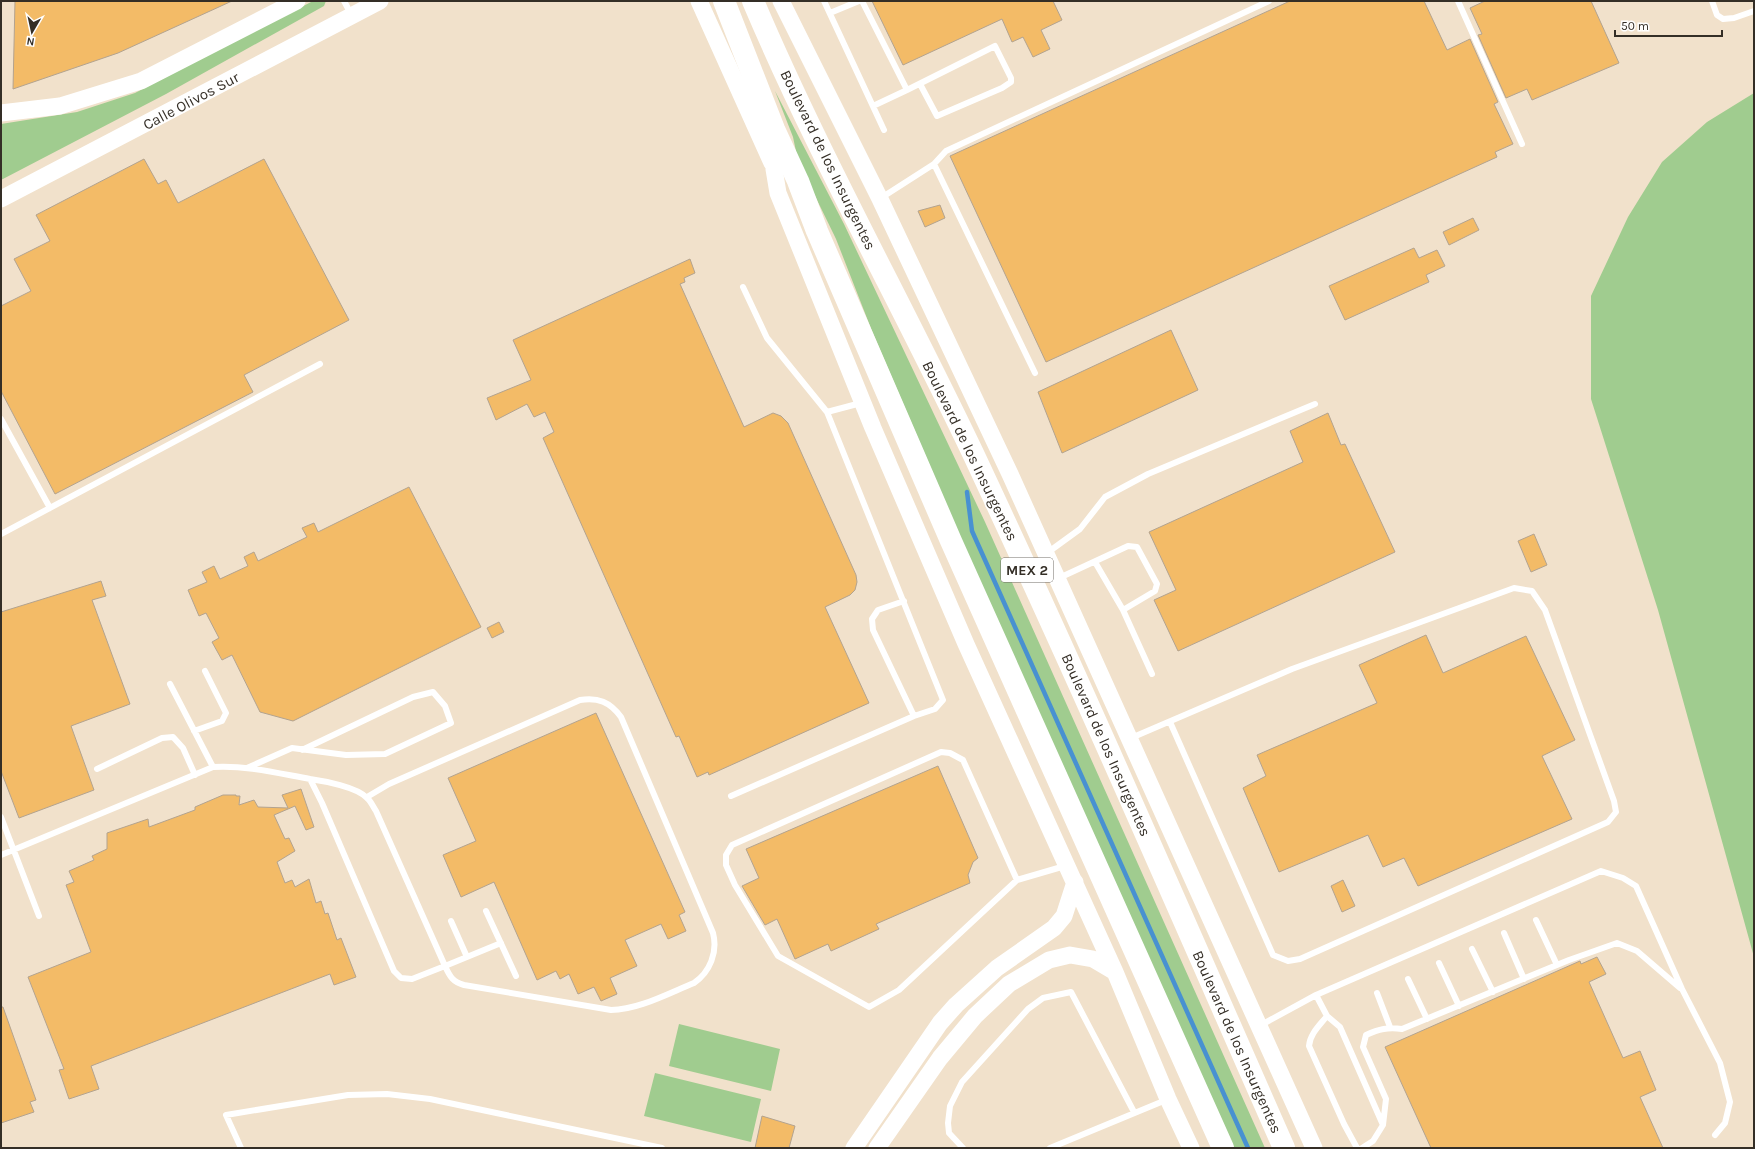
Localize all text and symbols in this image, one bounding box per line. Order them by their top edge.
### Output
north arrow [12,12,52,52]
scale bar [1615,12,1722,38]
text: 50 m [1621,19,1649,33]
text: N [26,34,35,48]
street label: Boulevard de los Insurgentes [777,67,879,253]
street label: Calle Olivos Sur [140,68,243,134]
street label: Boulevard de los Insurgentes [919,358,1021,544]
road number: MEX 2 [1001,558,1053,582]
street label: Boulevard de los Insurgentes [1058,651,1154,839]
street label: Boulevard de los Insurgentes [1189,948,1285,1136]

